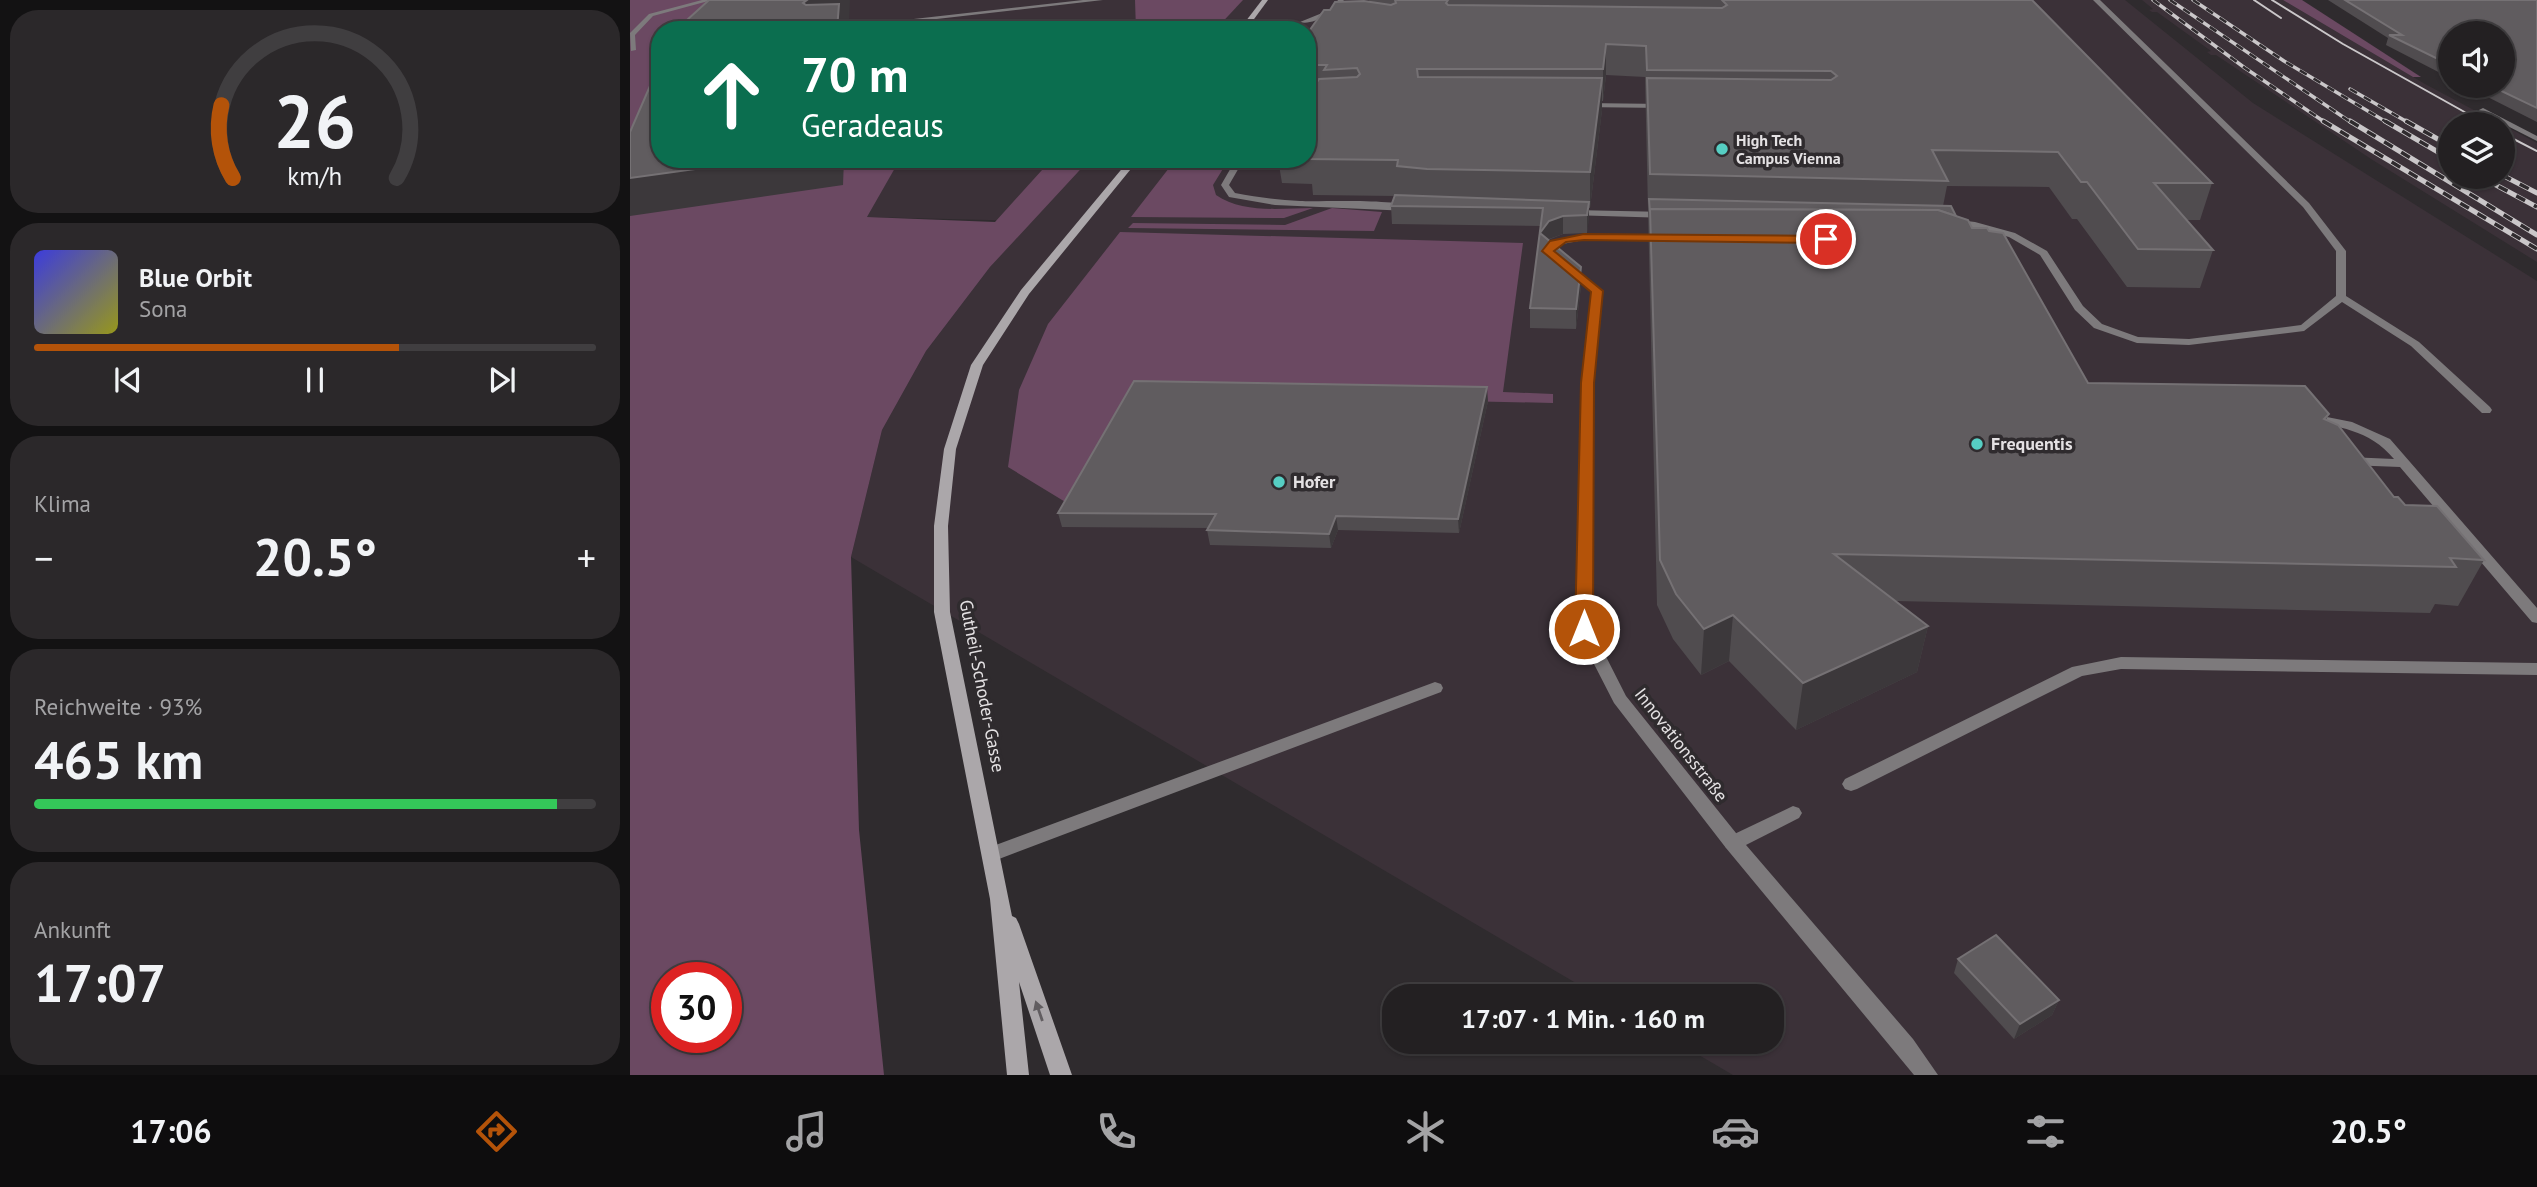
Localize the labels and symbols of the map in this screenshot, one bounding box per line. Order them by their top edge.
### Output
place label: High Tech Campus Vienna [1736,130,1841,168]
marker: High Tech Campus Vienna [1714,141,1730,157]
pin [1796,209,1856,269]
place label: Frequentis [1991,432,2073,455]
marker: Frequentis [1969,436,1985,452]
place label: Hofer [1293,470,1336,493]
marker: Hofer [1271,474,1287,490]
position arrow [1547,592,1621,666]
street label: Gutheil-Schoder-Gasse [954,598,1010,774]
street label: Innovationsstraße [1630,683,1733,806]
speed limit sign: 30 [651,962,742,1053]
one-way arrow [1033,1000,1044,1021]

